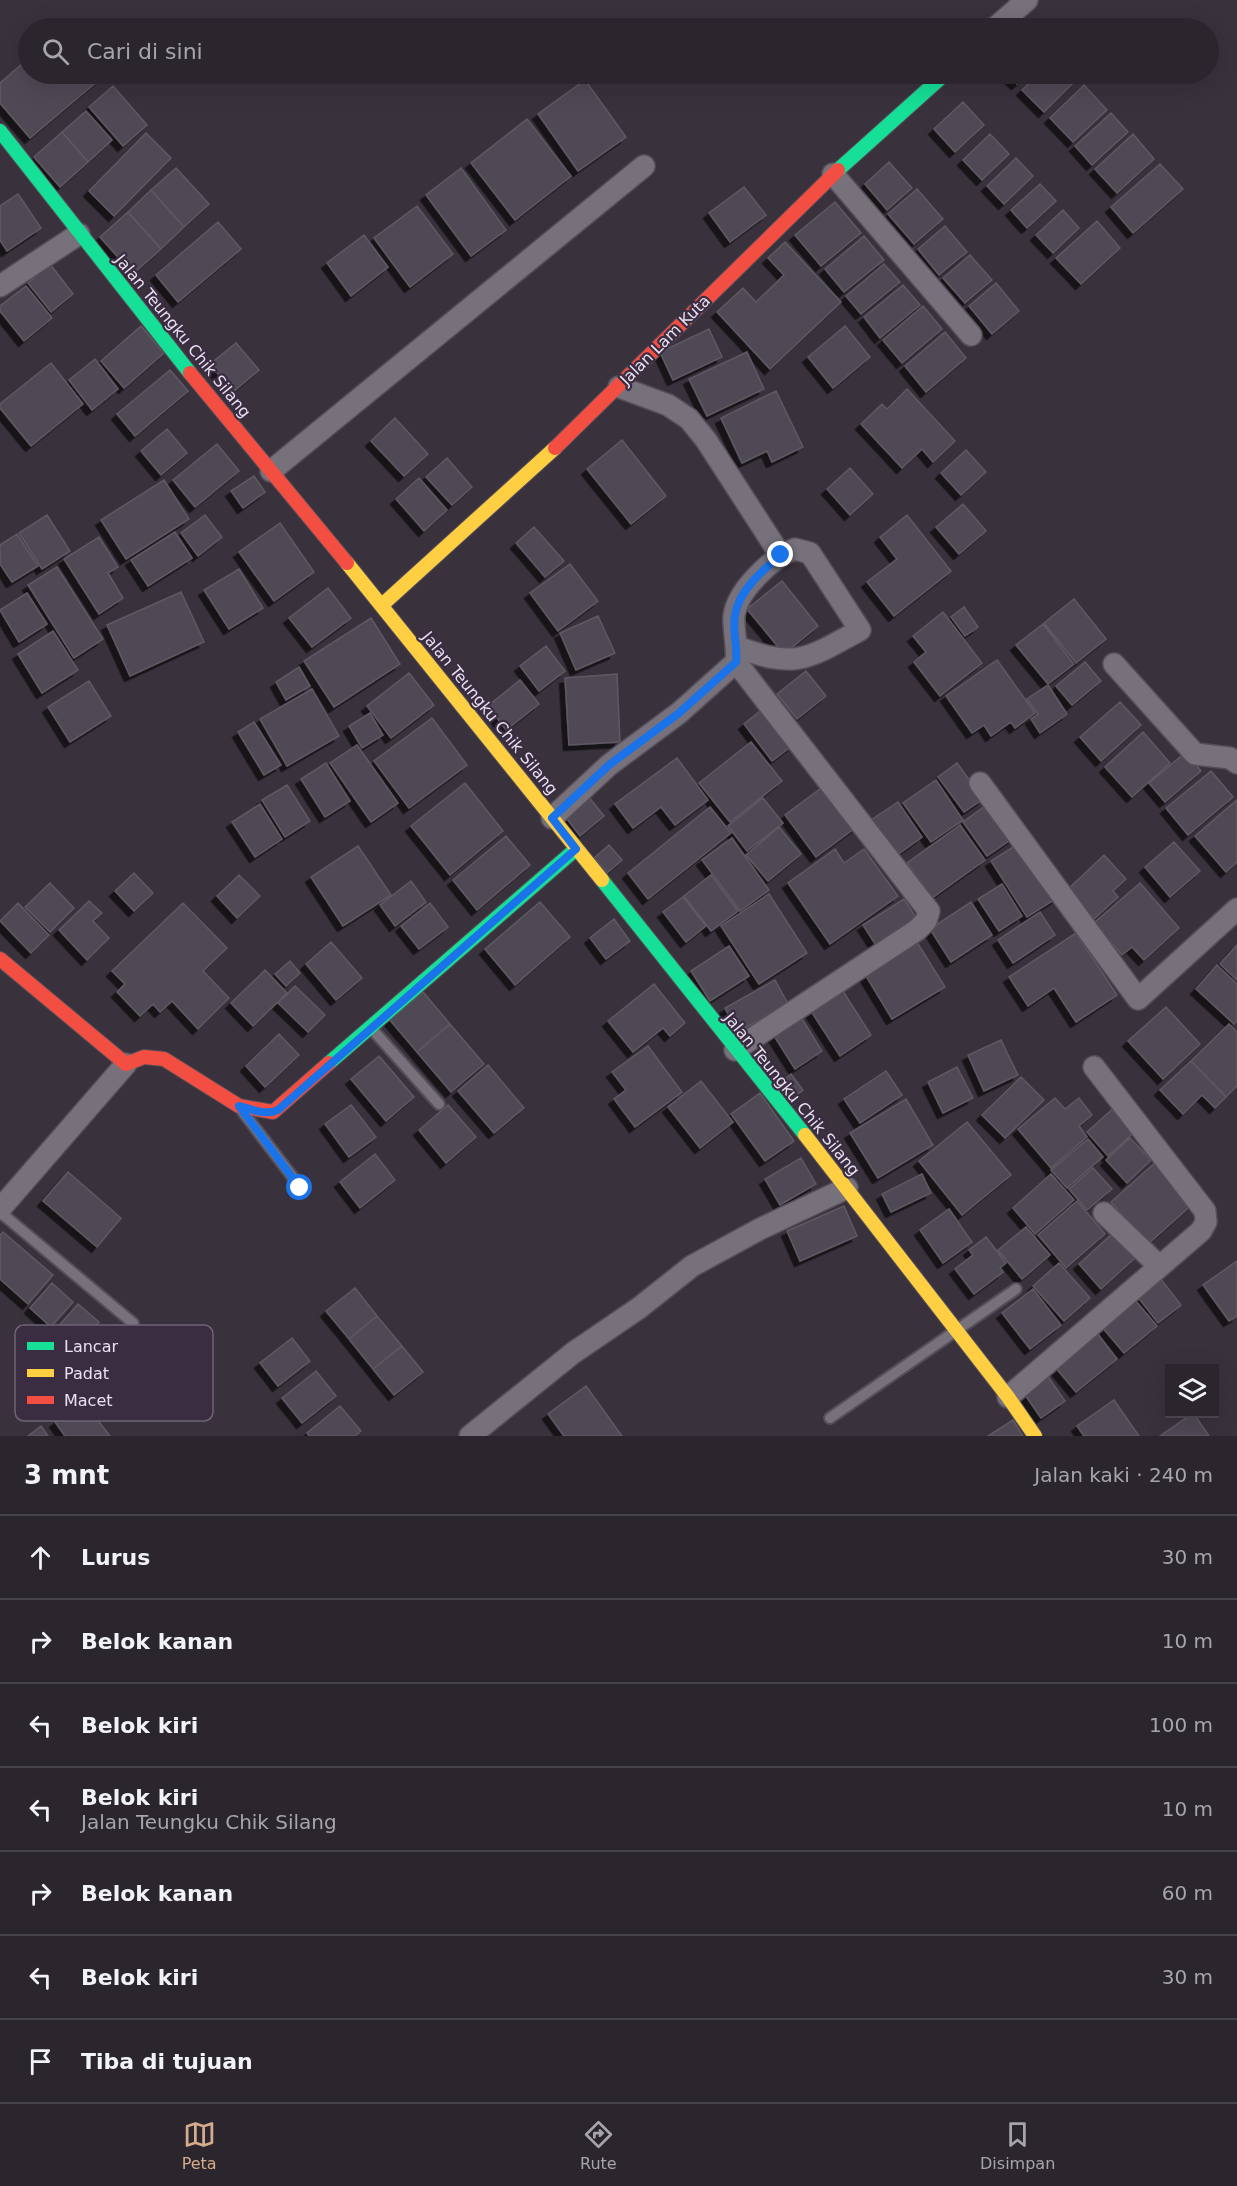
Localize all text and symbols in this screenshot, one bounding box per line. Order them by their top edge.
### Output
search box [18,18,1219,84]
icon: search [39,35,72,68]
text: Cari di sini [87,39,203,64]
street label: Jalan Teungku Chik Silang [111,250,255,421]
street label: Jalan Lam Kuta [615,291,714,390]
route end [767,541,793,567]
street label: Jalan Teungku Chik Silang [418,627,562,798]
street label: Jalan Teungku Chik Silang [720,1008,864,1179]
route start [286,1174,312,1200]
legend [15,1325,213,1421]
text: Lancar [64,1337,118,1356]
text: Padat [64,1364,109,1383]
map controls [1165,1364,1219,1418]
button: layers [1165,1364,1219,1418]
text: Macet [64,1391,113,1410]
text: 3 mnt [24,1460,109,1490]
text: Jalan kaki · 240 m [1034,1463,1213,1487]
icon: ahead [24,1541,57,1574]
text: Lurus [81,1545,150,1570]
text: 30 m [1162,1545,1213,1569]
icon: right [24,1625,57,1658]
text: Belok kanan [81,1629,233,1654]
text: 10 m [1162,1629,1213,1653]
icon: left [24,1709,57,1742]
text: Belok kiri [81,1713,198,1738]
text: 100 m [1149,1713,1213,1737]
text: Belok kiri [81,1785,198,1810]
icon: left [24,1793,57,1826]
text: 10 m [1162,1797,1213,1821]
text: Jalan Teungku Chik Silang [81,1810,337,1834]
icon: right [24,1877,57,1910]
text: Belok kanan [81,1881,233,1906]
text: 60 m [1162,1881,1213,1905]
icon: left [24,1961,57,1994]
text: Belok kiri [81,1965,198,1990]
text: 30 m [1162,1965,1213,1989]
icon: arrive [24,2045,57,2078]
text: Tiba di tujuan [81,2049,253,2074]
tab: Peta [182,2118,217,2173]
tab: Rute [580,2118,617,2173]
tab: Disimpan [980,2118,1055,2173]

